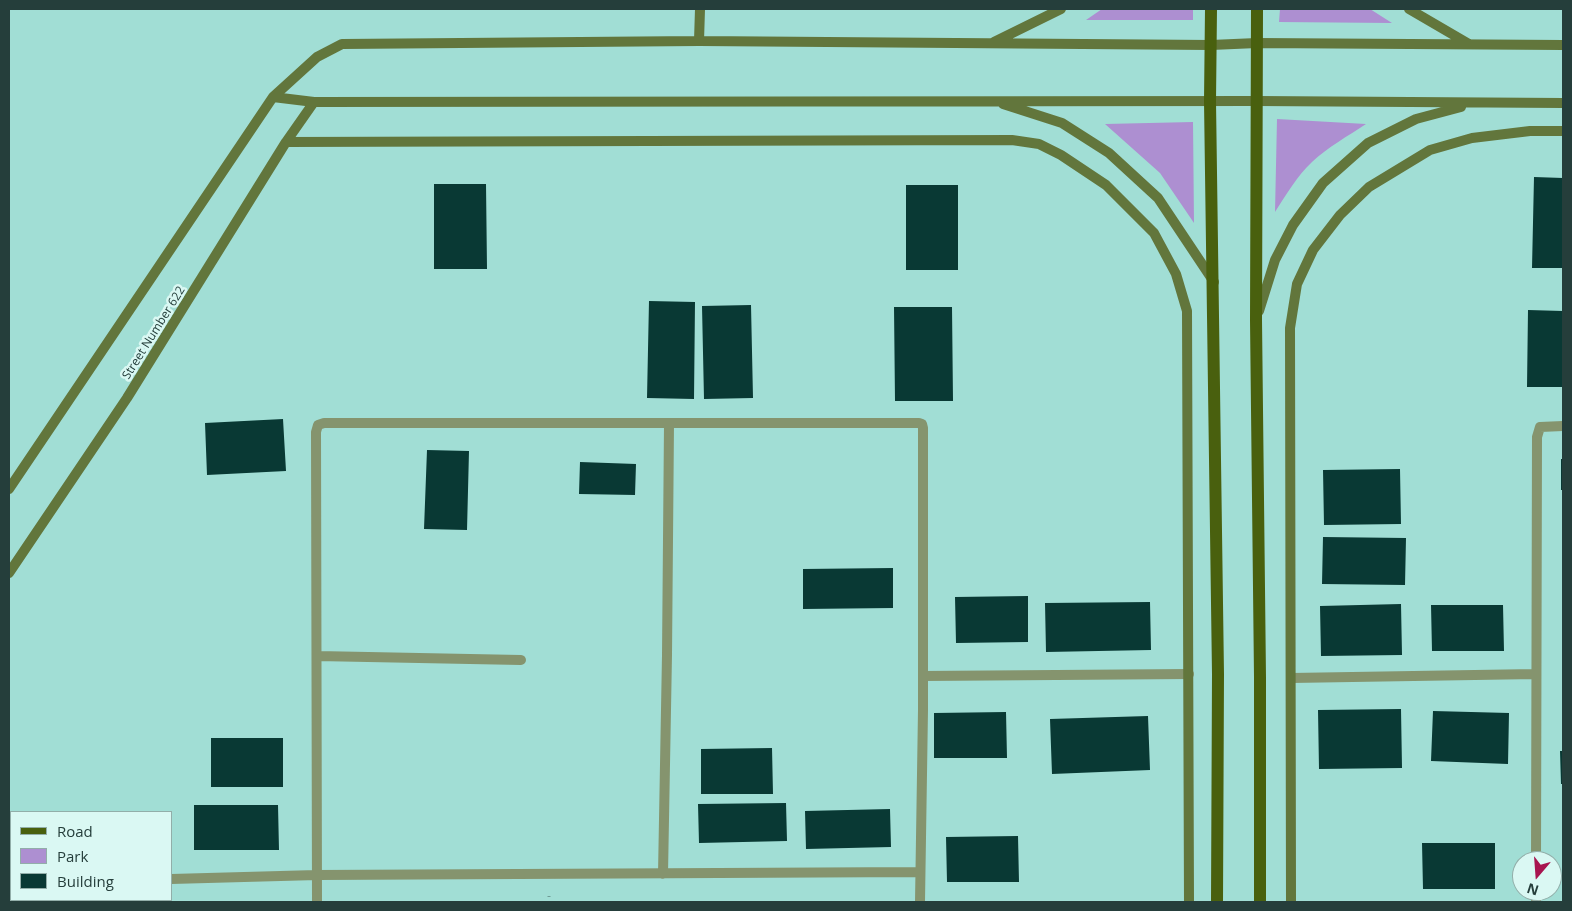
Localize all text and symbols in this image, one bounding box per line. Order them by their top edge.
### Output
street label: Street Number 622 [120,284,188,382]
legend [10,811,172,901]
text: Road [57,821,93,841]
text: Park [57,846,88,866]
north arrow [1512,851,1562,901]
text: Building [57,871,114,891]
text: N [1524,879,1541,901]

